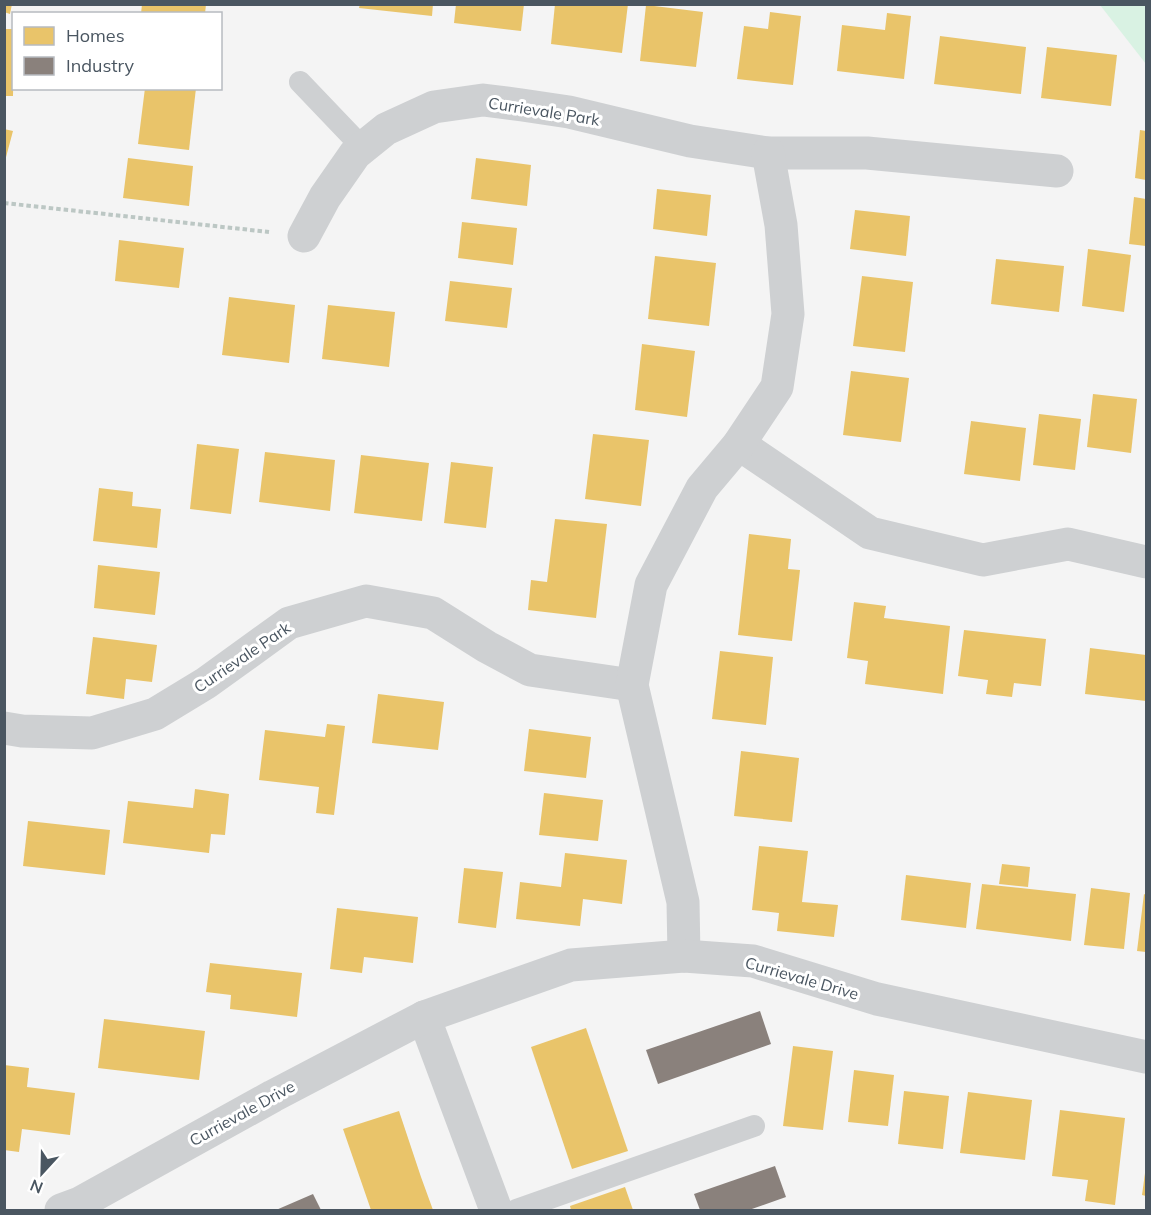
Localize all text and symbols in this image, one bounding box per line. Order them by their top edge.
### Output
legend [12,12,222,90]
text: Homes [66,24,125,47]
text: Industry [66,54,135,77]
street label: Currievale Park [487,92,602,130]
street label: Currievale Park [190,617,295,697]
street label: Currievale Drive [743,952,861,1004]
street label: Currievale Drive [186,1076,298,1150]
north arrow [12,1143,72,1203]
text: N [27,1175,46,1198]

